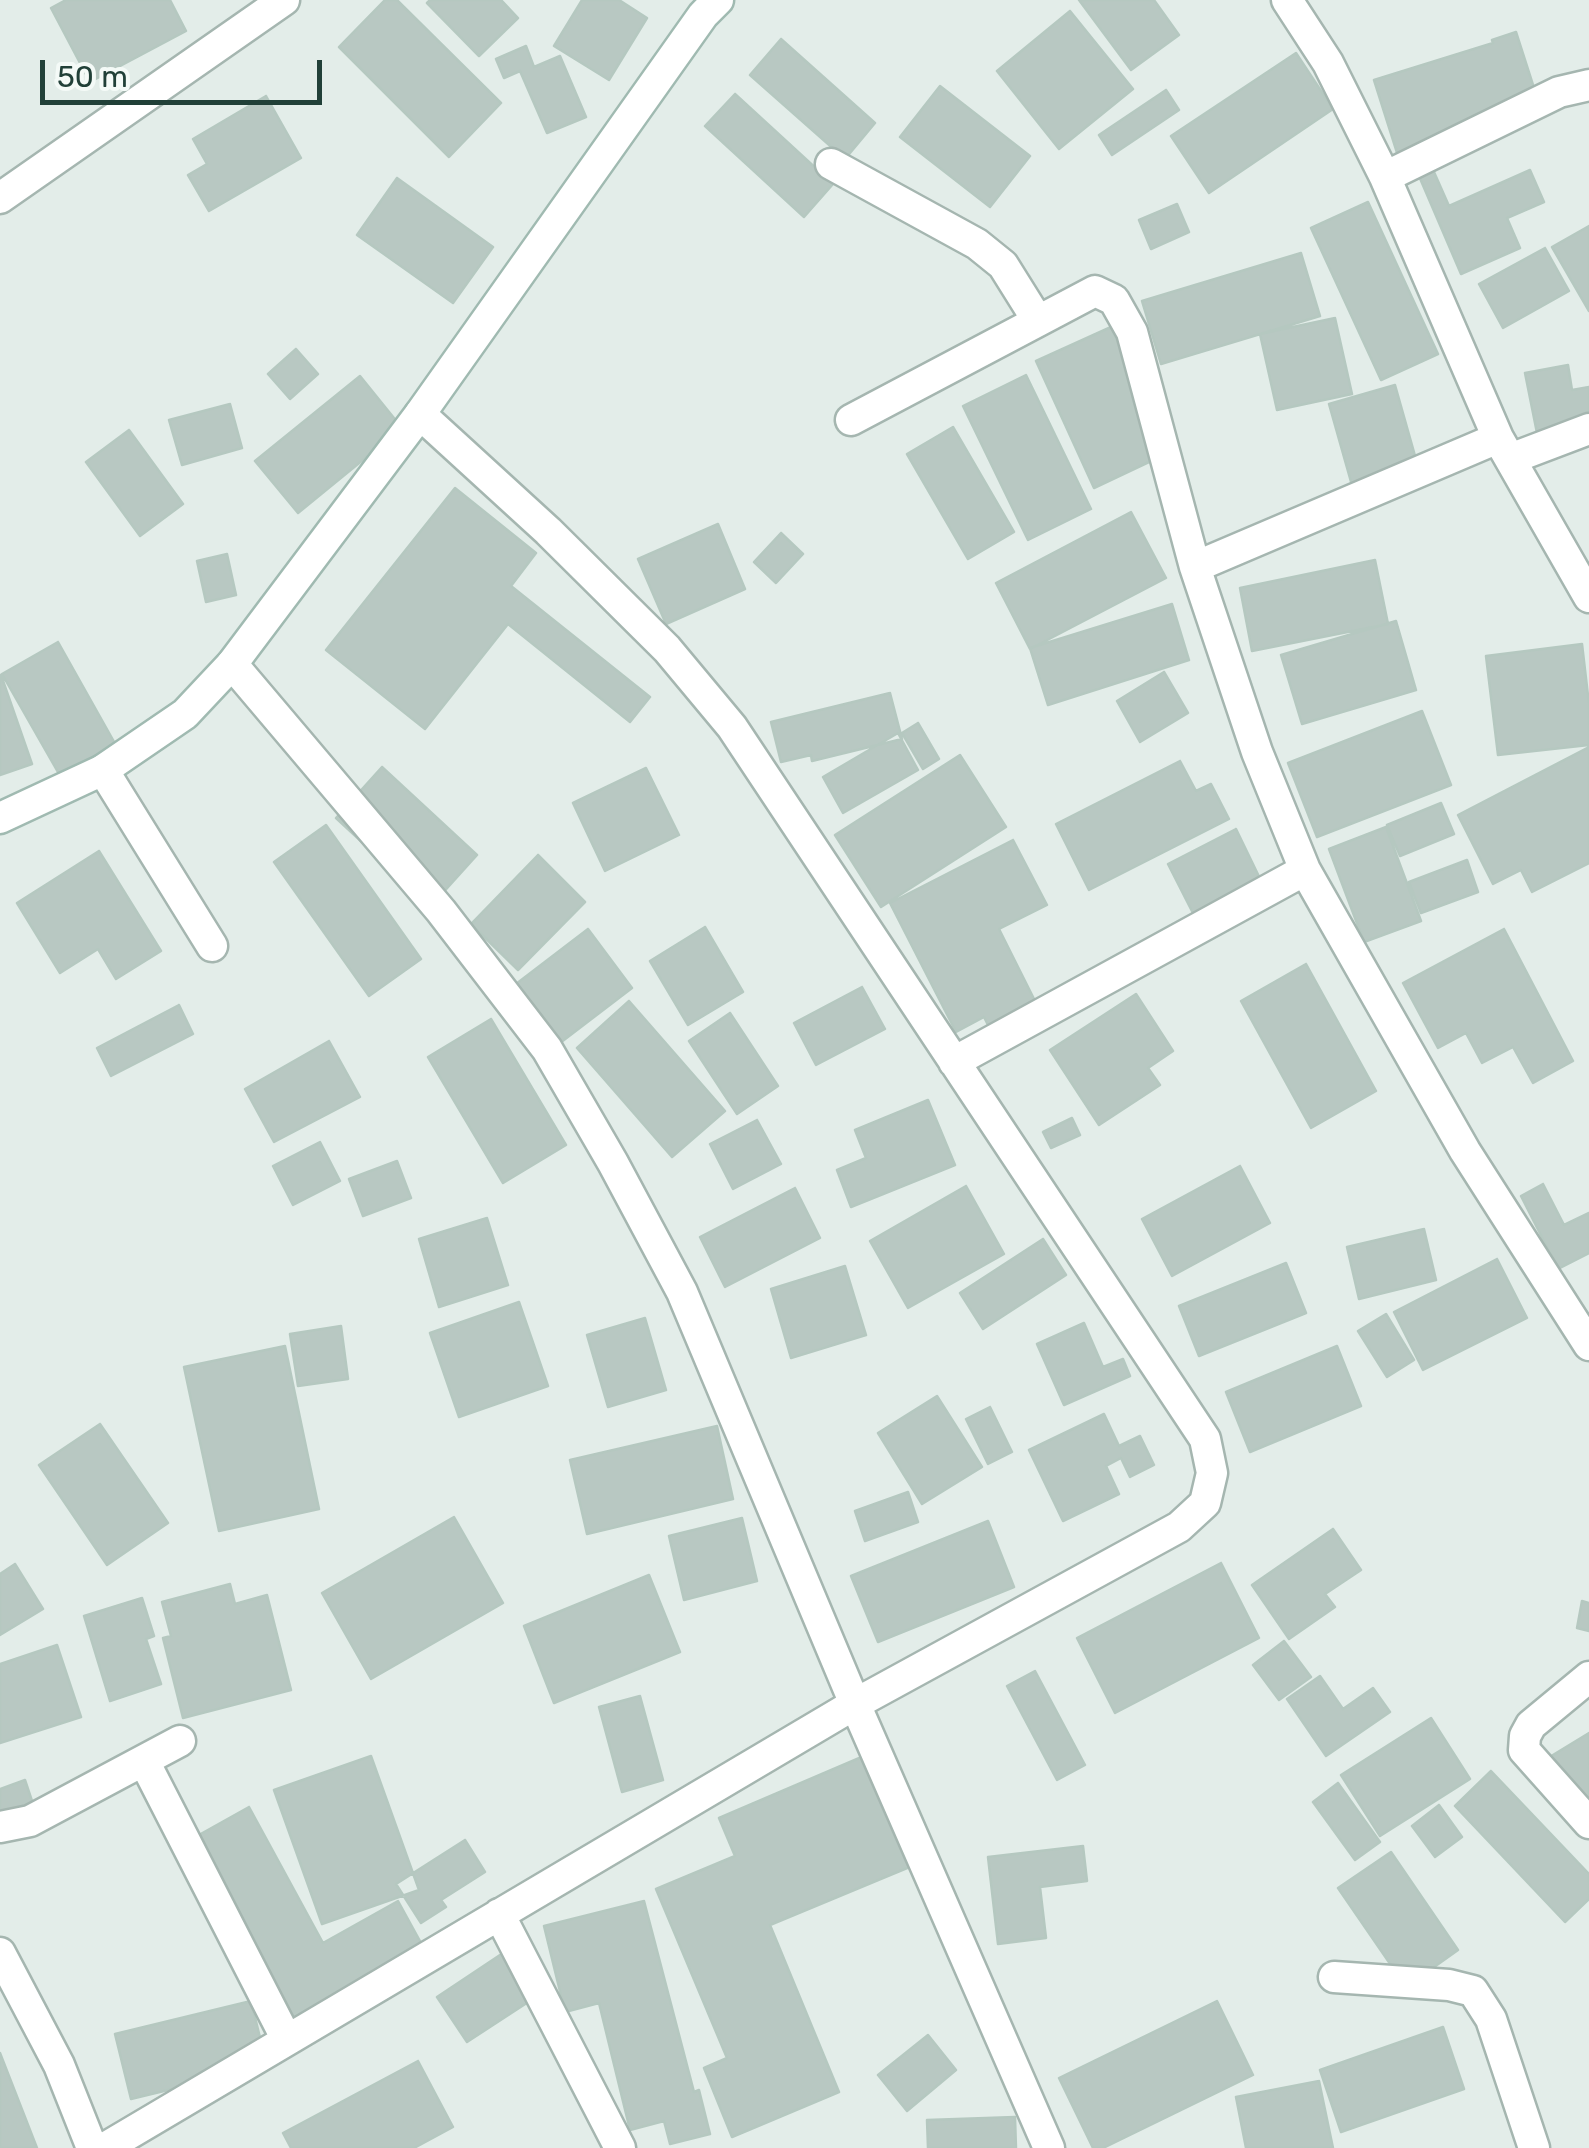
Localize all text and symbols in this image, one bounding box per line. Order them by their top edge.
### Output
scale bar [45,40,328,102]
text: 50 m [57,59,128,95]

